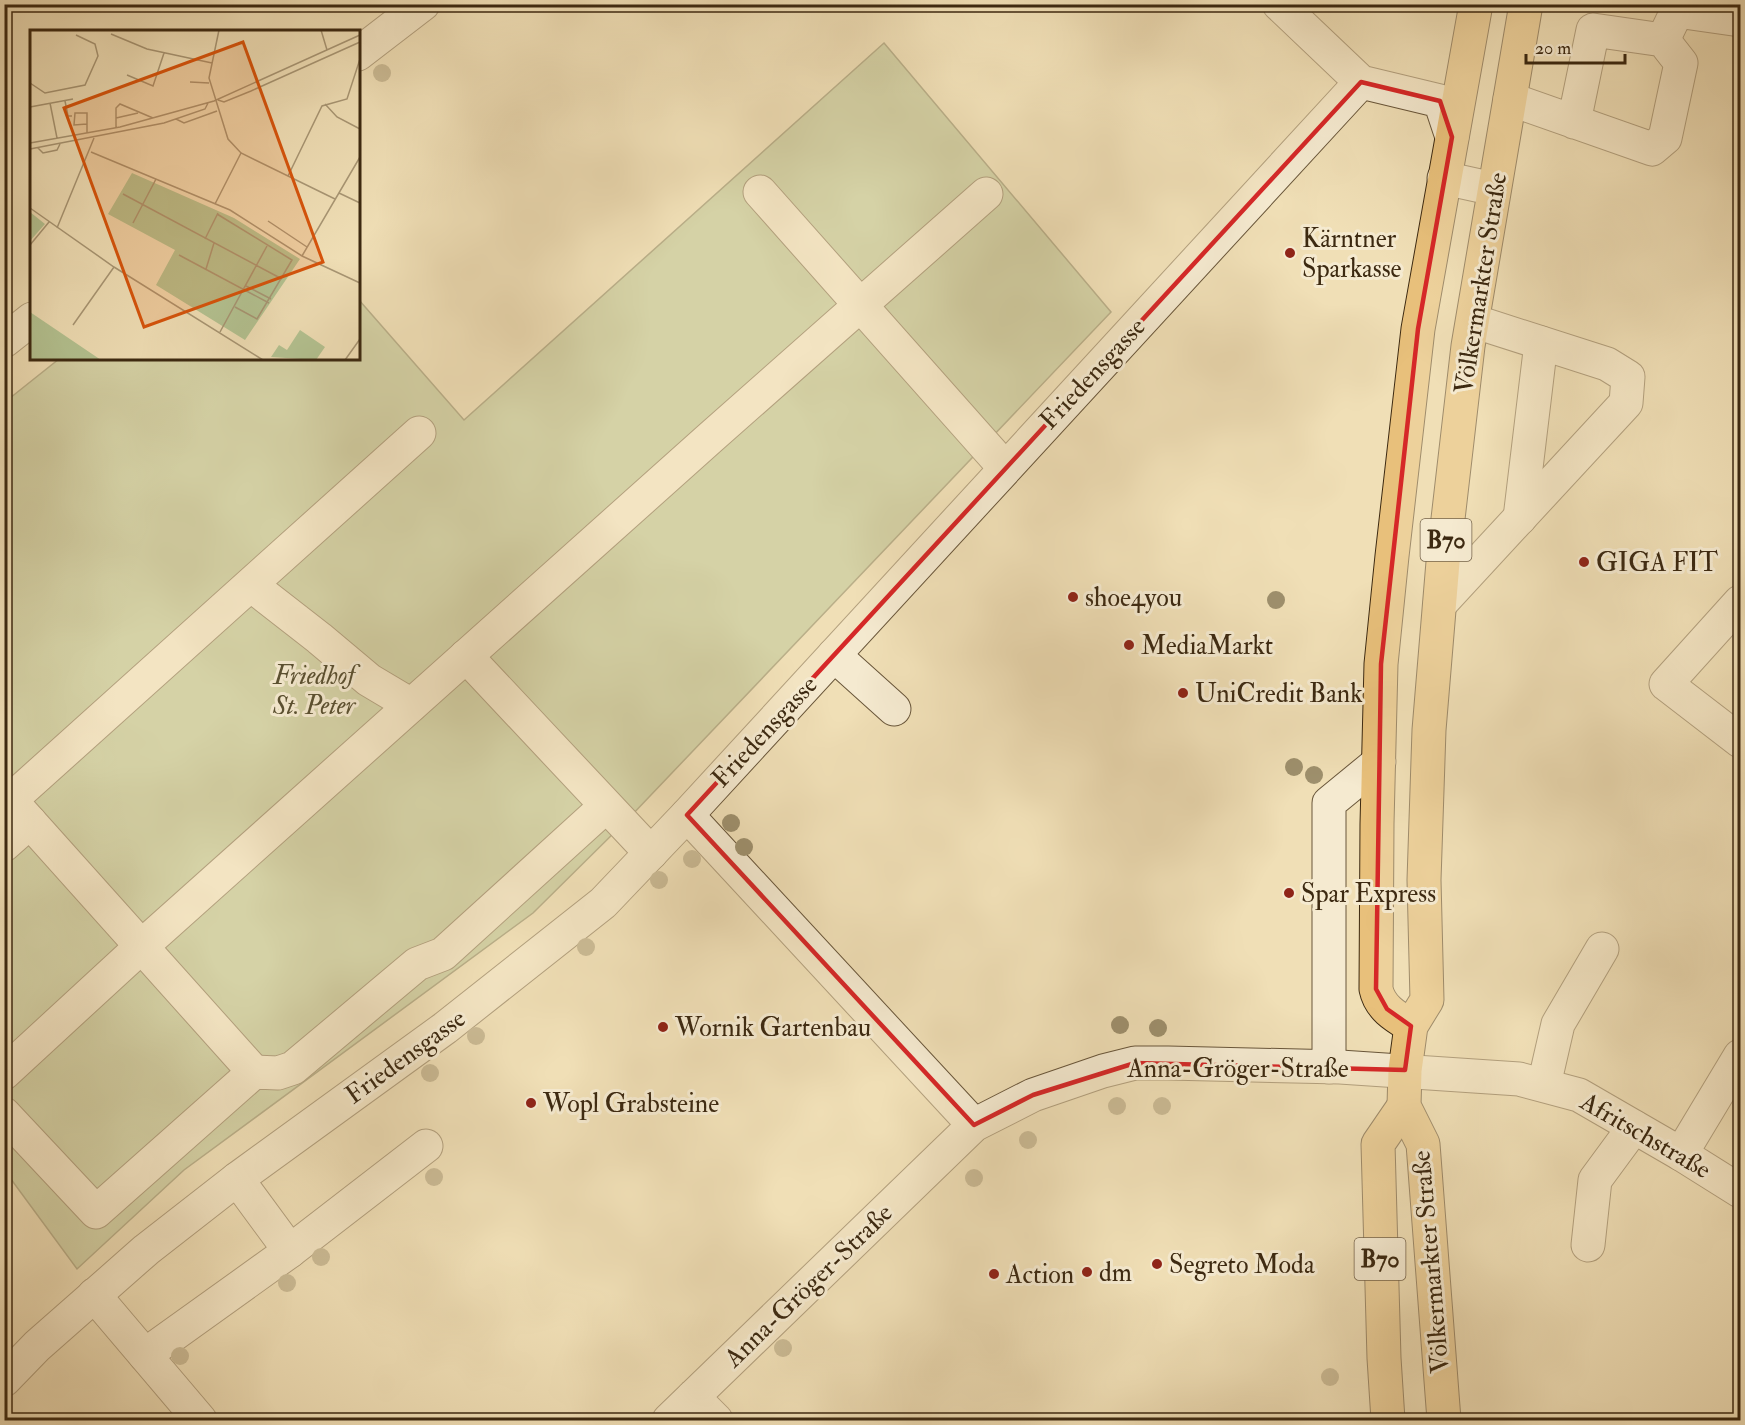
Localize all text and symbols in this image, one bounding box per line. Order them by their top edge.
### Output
scale bar [1526,27,1625,65]
inset map [30,30,360,360]
text: 20 m [1535,37,1571,60]
street label: Völkermarkter Straße [1448,170,1514,396]
place label: Kärntner Sparkasse [1302,223,1402,286]
marker: Kärntner Sparkasse [1283,246,1297,260]
street label: Friedensgasse [1033,311,1153,436]
road number: B70 [1420,519,1472,561]
place label: GIGA FIT [1596,547,1718,579]
marker: GIGA FIT [1577,555,1591,569]
place label: shoe4you [1085,582,1182,614]
marker: shoe4you [1066,590,1080,604]
place label: MediaMarkt [1141,630,1273,662]
marker: MediaMarkt [1122,638,1136,652]
park label: Friedhof St. Peter [271,660,361,722]
street label: Friedensgasse [705,669,825,794]
place label: UniCredit Bank [1195,678,1363,710]
marker: UniCredit Bank [1176,686,1190,700]
place label: Spar Express [1301,878,1436,911]
marker: Spar Express [1282,886,1296,900]
street label: Friedensgasse [339,1002,472,1111]
place label: Wornik Gartenbau [674,1012,871,1044]
marker: Wornik Gartenbau [656,1020,670,1034]
street label: Anna-Gröger-Straße [1126,1053,1349,1085]
street label: Afritschstraße [1574,1085,1717,1186]
place label: Wopl Grabsteine [542,1088,719,1121]
marker: Wopl Grabsteine [524,1096,538,1110]
street label: Völkermarkter Straße [1405,1149,1457,1375]
street label: Anna-Gröger-Straße [717,1197,900,1375]
road number: B70 [1354,1238,1406,1280]
place label: Segreto Moda [1169,1249,1315,1281]
place label: dm [1099,1257,1132,1289]
marker: Segreto Moda [1150,1257,1164,1271]
place label: Action [1005,1259,1074,1291]
marker: dm [1080,1265,1094,1279]
marker: Action [987,1267,1001,1281]

